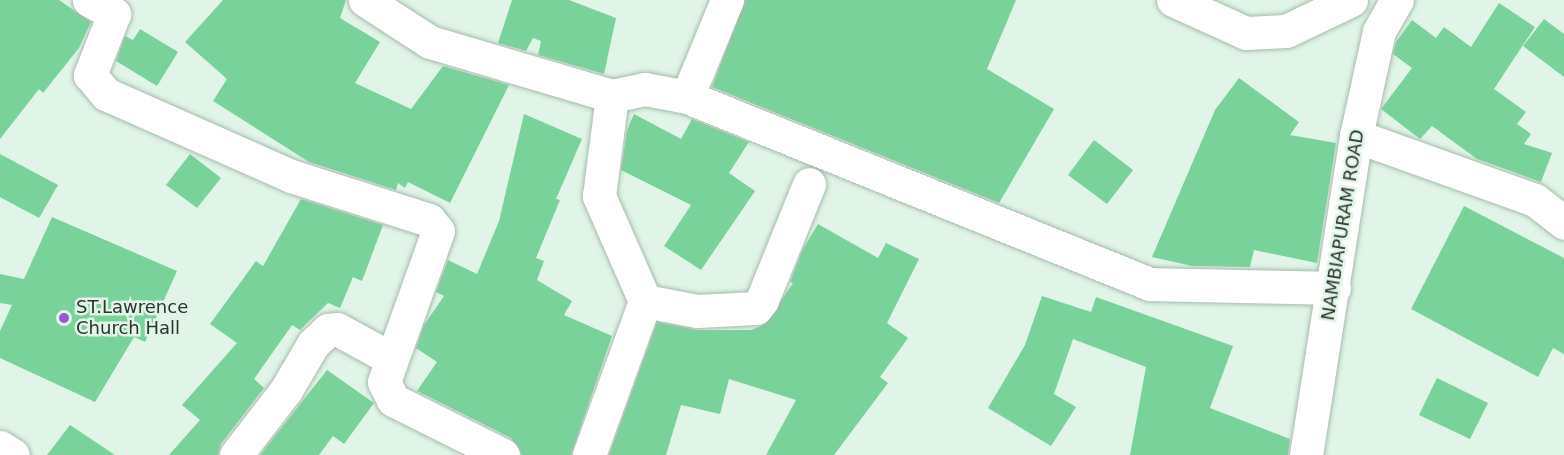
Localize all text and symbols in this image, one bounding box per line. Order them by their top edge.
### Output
street label: NAMBIAPURAM ROAD [1317,128,1369,322]
place label: ST.Lawrence Church Hall [76,297,188,340]
marker: ST.Lawrence Church Hall [57,311,71,325]

